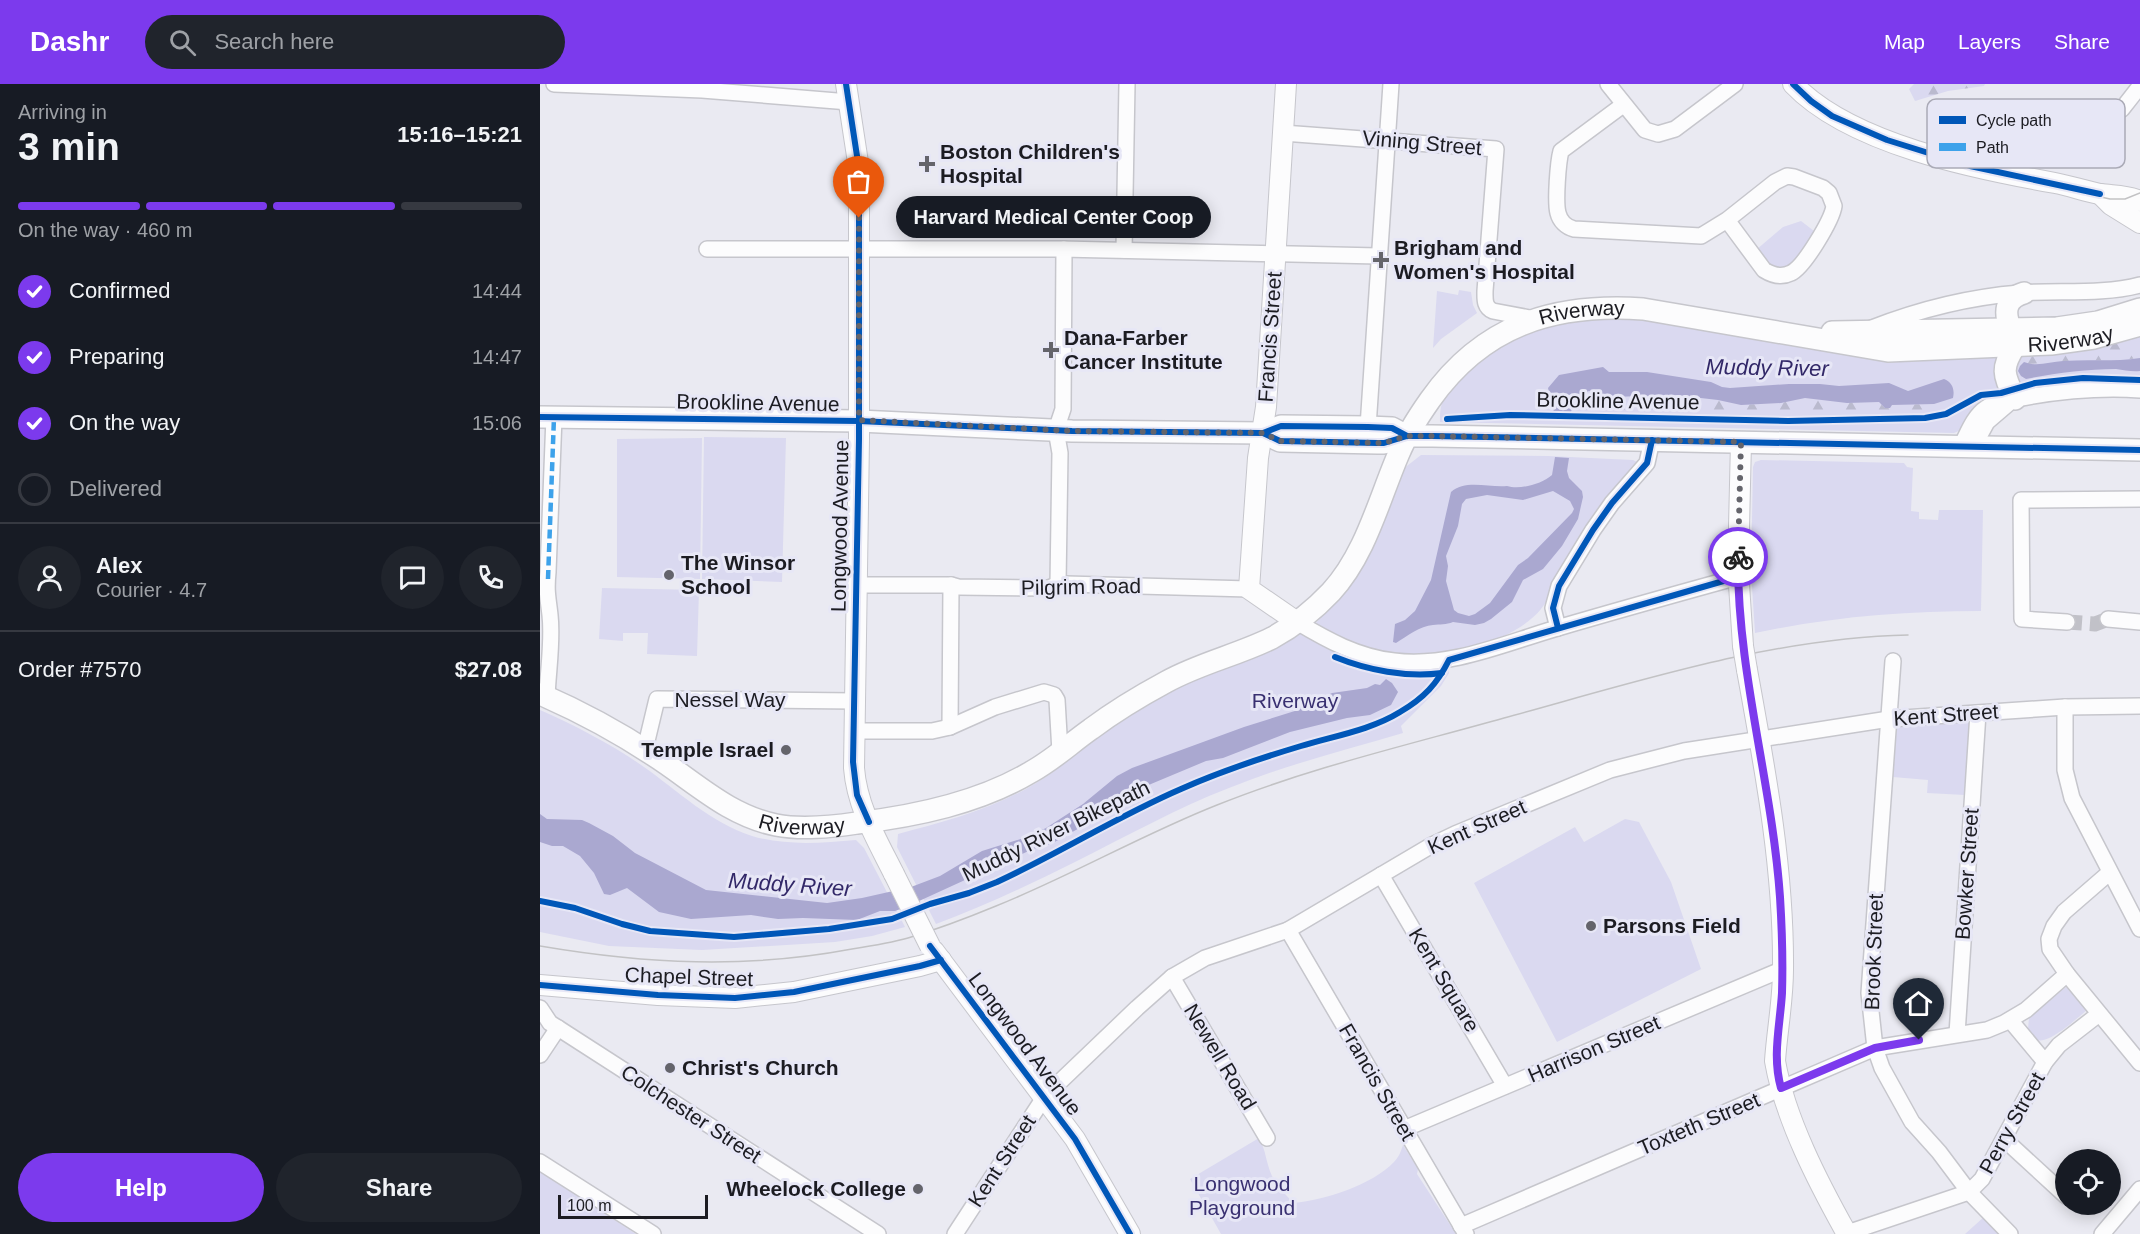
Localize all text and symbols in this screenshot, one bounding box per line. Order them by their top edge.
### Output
search box [145,15,565,69]
text: Dashr [30,26,109,57]
icon: search [166,26,199,59]
text: Search here [214,29,334,54]
text: Map [1884,30,1925,53]
text: Layers [1958,30,2021,53]
text: Share [2054,30,2110,53]
legend [1927,99,2125,168]
text: Arriving in [18,101,107,123]
text: Cycle path [1976,112,2052,129]
text: 15:16–15:21 [397,122,522,147]
text: 3 min [18,125,120,168]
street label: Vining Street [1361,126,1483,159]
text: Path [1976,139,2009,156]
place label: Boston Children's Hospital [940,140,1120,187]
marker: Boston Children's Hospital [918,155,936,173]
pin [833,156,884,218]
icon: bag [842,165,875,198]
callout: Harvard Medical Center Coop [895,197,1210,239]
text: Harvard Medical Center Coop [913,206,1194,228]
text: On the way · 460 m [18,219,193,241]
place label: Brigham and Women's Hospital [1394,236,1575,283]
marker: Brigham and Women's Hospital [1372,251,1390,269]
street label: Francis Street [1253,271,1286,403]
icon: check [18,275,51,308]
text: Confirmed [69,278,170,303]
text: 14:44 [472,280,522,302]
street label: Riverway [1536,296,1625,329]
street label: Riverway [2027,321,2116,356]
place label: Dana-Farber Cancer Institute [1064,326,1223,373]
icon: check [18,341,51,374]
marker: Dana-Farber Cancer Institute [1042,341,1060,359]
text: Preparing [69,344,164,369]
text: 14:47 [472,346,522,368]
water label: Muddy River [1705,354,1831,381]
street label: Brookline Avenue [1536,388,1700,413]
street label: Brookline Avenue [676,390,840,415]
icon: check [18,407,51,440]
text: On the way [69,410,180,435]
text: 15:06 [472,412,522,434]
street label: Longwood Avenue [826,440,853,612]
text: Delivered [69,476,162,501]
courier [1708,527,1768,587]
icon: bike [1722,541,1755,574]
button: person [18,546,81,609]
button: chat [381,546,444,609]
button: phone [459,546,522,609]
place label: The Winsor School [681,551,795,598]
text: Alex [96,553,142,578]
marker: The Winsor School [662,568,676,582]
street label: Pilgrim Road [1021,574,1141,599]
text: Courier · 4.7 [96,579,207,601]
text: Order #7570 [18,657,142,682]
text: $27.08 [455,657,522,682]
street label: Nessel Way [674,688,786,711]
park label: Riverway [1252,689,1339,712]
street label: Kent Street [1893,699,1999,730]
place label: Temple Israel [641,738,774,761]
marker: Temple Israel [779,743,793,757]
street label: Muddy River Bikepath [958,775,1153,886]
street label: Kent Street [1424,795,1530,858]
street label: Bowker Street [1950,807,1983,941]
street label: Riverway [756,809,847,839]
water label: Muddy River [728,868,854,901]
street label: Brook Street [1860,893,1887,1011]
place label: Parsons Field [1603,914,1741,937]
marker: Parsons Field [1584,919,1598,933]
street label: Kent Square [1405,924,1484,1036]
street label: Chapel Street [624,963,754,990]
street label: Longwood Avenue [964,968,1086,1119]
pin [1893,978,1944,1040]
icon: home [1902,987,1935,1020]
street label: Newell Road [1180,1000,1261,1114]
street label: Harrison Street [1524,1010,1663,1087]
street label: Francis Street [1335,1019,1420,1144]
place label: Christ's Church [682,1056,839,1079]
street label: Colchester Street [617,1060,766,1167]
marker: Christ's Church [663,1061,677,1075]
street label: Perry Street [1974,1068,2049,1177]
street label: Toxteth Street [1635,1088,1763,1159]
street label: Kent Street [963,1110,1040,1211]
map controls [2055,1149,2121,1215]
button: locate [2055,1149,2121,1215]
button: Help [18,1153,264,1222]
button: Share [276,1153,522,1222]
park label: Longwood Playground [1189,1172,1295,1219]
place label: Wheelock College [726,1177,906,1200]
marker: Wheelock College [911,1182,925,1196]
scale bar [558,1192,708,1220]
text: 100 m [567,1197,611,1214]

